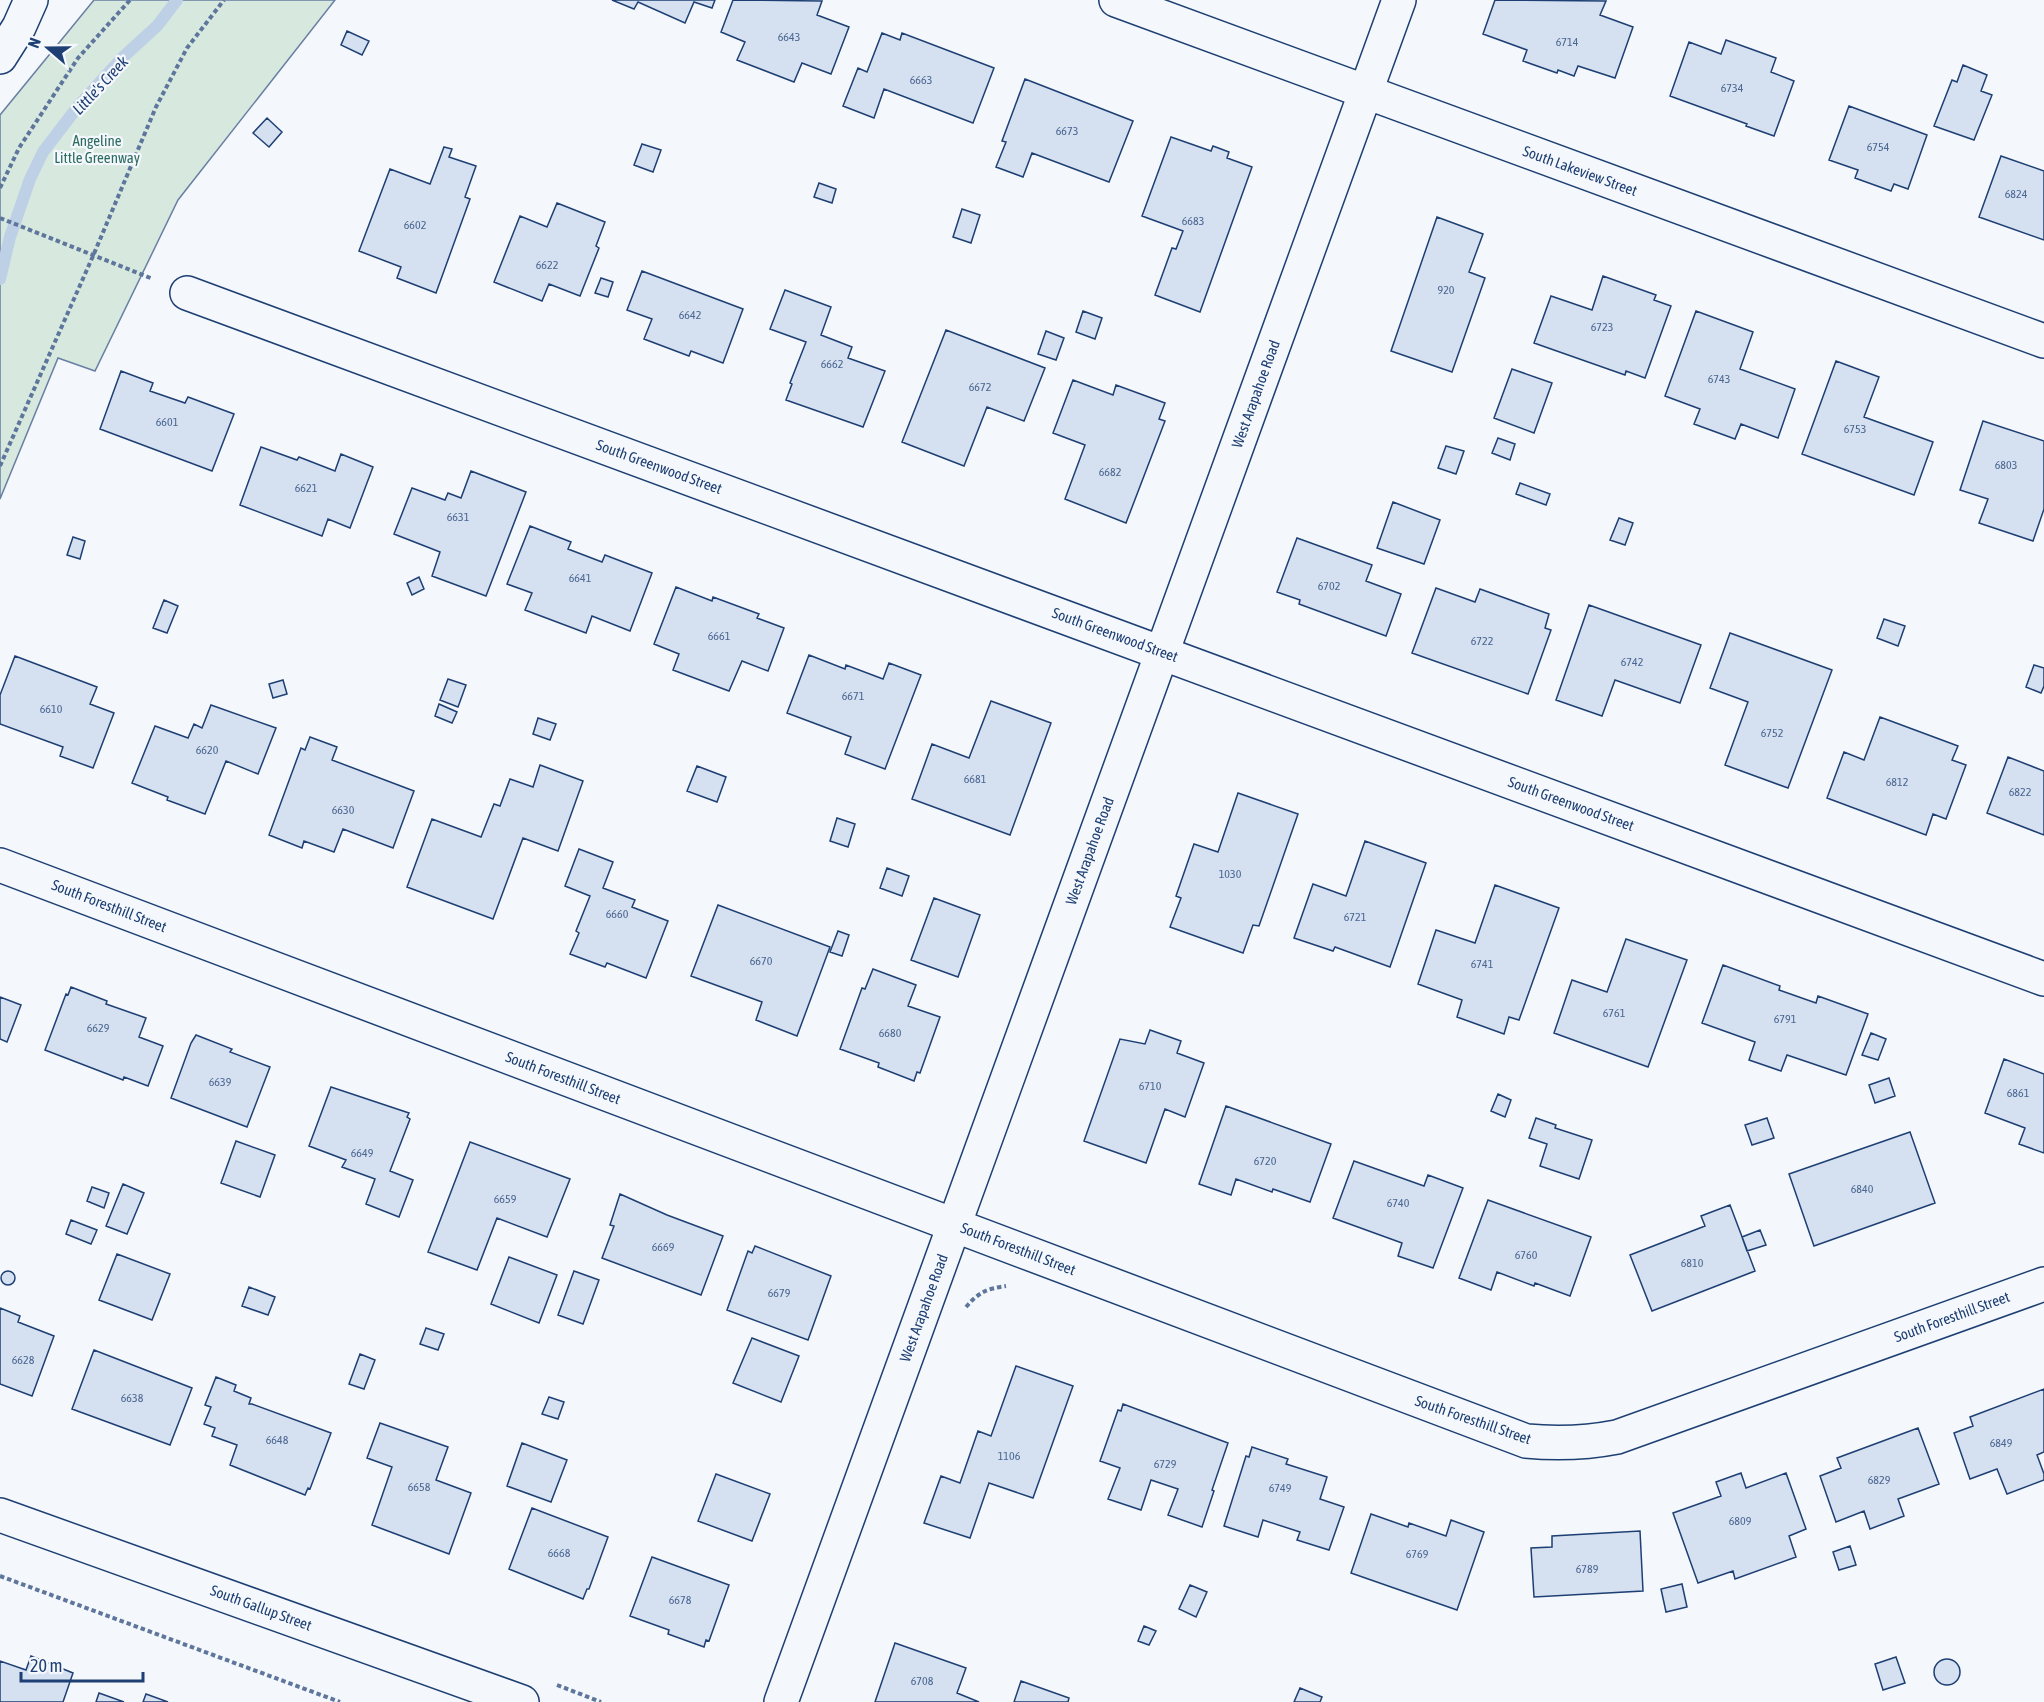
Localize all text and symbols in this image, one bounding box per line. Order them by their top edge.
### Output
north arrow [18,18,78,78]
house number: 6643 [778,30,800,44]
text: N [24,35,44,50]
house number: 6714 [1556,35,1579,49]
water label: Little's Creek [69,51,132,118]
house number: 6663 [910,73,932,87]
house number: 6734 [1721,81,1744,95]
house number: 6673 [1056,124,1078,138]
park label: Angeline Little Greenway [54,132,140,166]
house number: 6754 [1867,140,1890,154]
street label: South Lakeview Street [1521,142,1640,199]
house number: 6824 [2005,187,2028,201]
house number: 6683 [1182,214,1204,228]
house number: 6602 [404,218,426,232]
house number: 6622 [536,258,558,272]
house number: 920 [1438,283,1455,297]
house number: 6642 [679,308,701,322]
house number: 6723 [1591,320,1613,334]
street label: West Arapahoe Road [1228,338,1283,450]
house number: 6662 [821,357,843,371]
house number: 6743 [1708,372,1730,386]
house number: 6672 [969,380,991,394]
house number: 6601 [156,415,179,429]
house number: 6753 [1844,422,1866,436]
street label: South Greenwood Street [594,436,724,497]
house number: 6803 [1995,458,2017,472]
house number: 6682 [1099,465,1121,479]
house number: 6621 [295,481,318,495]
house number: 6631 [447,510,470,524]
house number: 6641 [569,571,592,585]
house number: 6702 [1318,579,1340,593]
street label: South Greenwood Street [1050,604,1180,665]
house number: 6661 [708,629,731,643]
house number: 6722 [1471,634,1493,648]
house number: 6742 [1621,655,1643,669]
house number: 6671 [842,689,865,703]
house number: 6610 [40,702,63,716]
house number: 6752 [1761,726,1783,740]
house number: 6620 [196,743,219,757]
house number: 6681 [964,772,987,786]
street label: South Greenwood Street [1506,773,1636,834]
house number: 6812 [1886,775,1908,789]
house number: 6822 [2009,785,2031,799]
street label: West Arapahoe Road [1062,795,1117,907]
house number: 6630 [332,803,355,817]
house number: 1030 [1219,867,1242,881]
street label: South Foresthill Street [49,876,169,935]
house number: 6660 [606,907,629,921]
house number: 6721 [1344,910,1367,924]
house number: 6670 [750,954,773,968]
house number: 6741 [1471,957,1494,971]
house number: 6761 [1603,1006,1626,1020]
house number: 6791 [1774,1012,1797,1026]
house number: 6629 [87,1021,110,1035]
house number: 6680 [879,1026,902,1040]
street label: South Foresthill Street [503,1048,623,1107]
house number: 6639 [209,1075,232,1089]
house number: 6710 [1139,1079,1162,1093]
house number: 6861 [2007,1086,2030,1100]
house number: 6649 [351,1146,374,1160]
house number: 6720 [1254,1154,1277,1168]
house number: 6840 [1851,1182,1874,1196]
house number: 6659 [494,1192,517,1206]
house number: 6740 [1387,1196,1410,1210]
street label: South Foresthill Street [958,1219,1078,1278]
house number: 6669 [652,1240,675,1254]
house number: 6760 [1515,1248,1538,1262]
street label: West Arapahoe Road [896,1252,951,1364]
house number: 6810 [1681,1256,1704,1270]
house number: 6679 [768,1286,791,1300]
street label: South Foresthill Street [1892,1288,2012,1345]
house number: 6628 [12,1353,35,1367]
house number: 6638 [121,1391,144,1405]
street label: South Foresthill Street [1413,1392,1533,1447]
house number: 6648 [266,1433,289,1447]
house number: 6849 [1990,1436,2013,1450]
house number: 1106 [998,1449,1021,1463]
house number: 6729 [1154,1457,1177,1471]
house number: 6829 [1868,1473,1891,1487]
house number: 6658 [408,1480,431,1494]
house number: 6749 [1269,1481,1292,1495]
house number: 6809 [1729,1514,1752,1528]
house number: 6668 [548,1546,571,1560]
house number: 6769 [1406,1547,1429,1561]
house number: 6789 [1576,1562,1599,1576]
street label: South Gallup Street [208,1581,314,1634]
house number: 6678 [669,1593,692,1607]
scale bar [21,1645,142,1683]
text: 20 m [30,1655,62,1676]
house number: 6708 [911,1674,934,1688]

